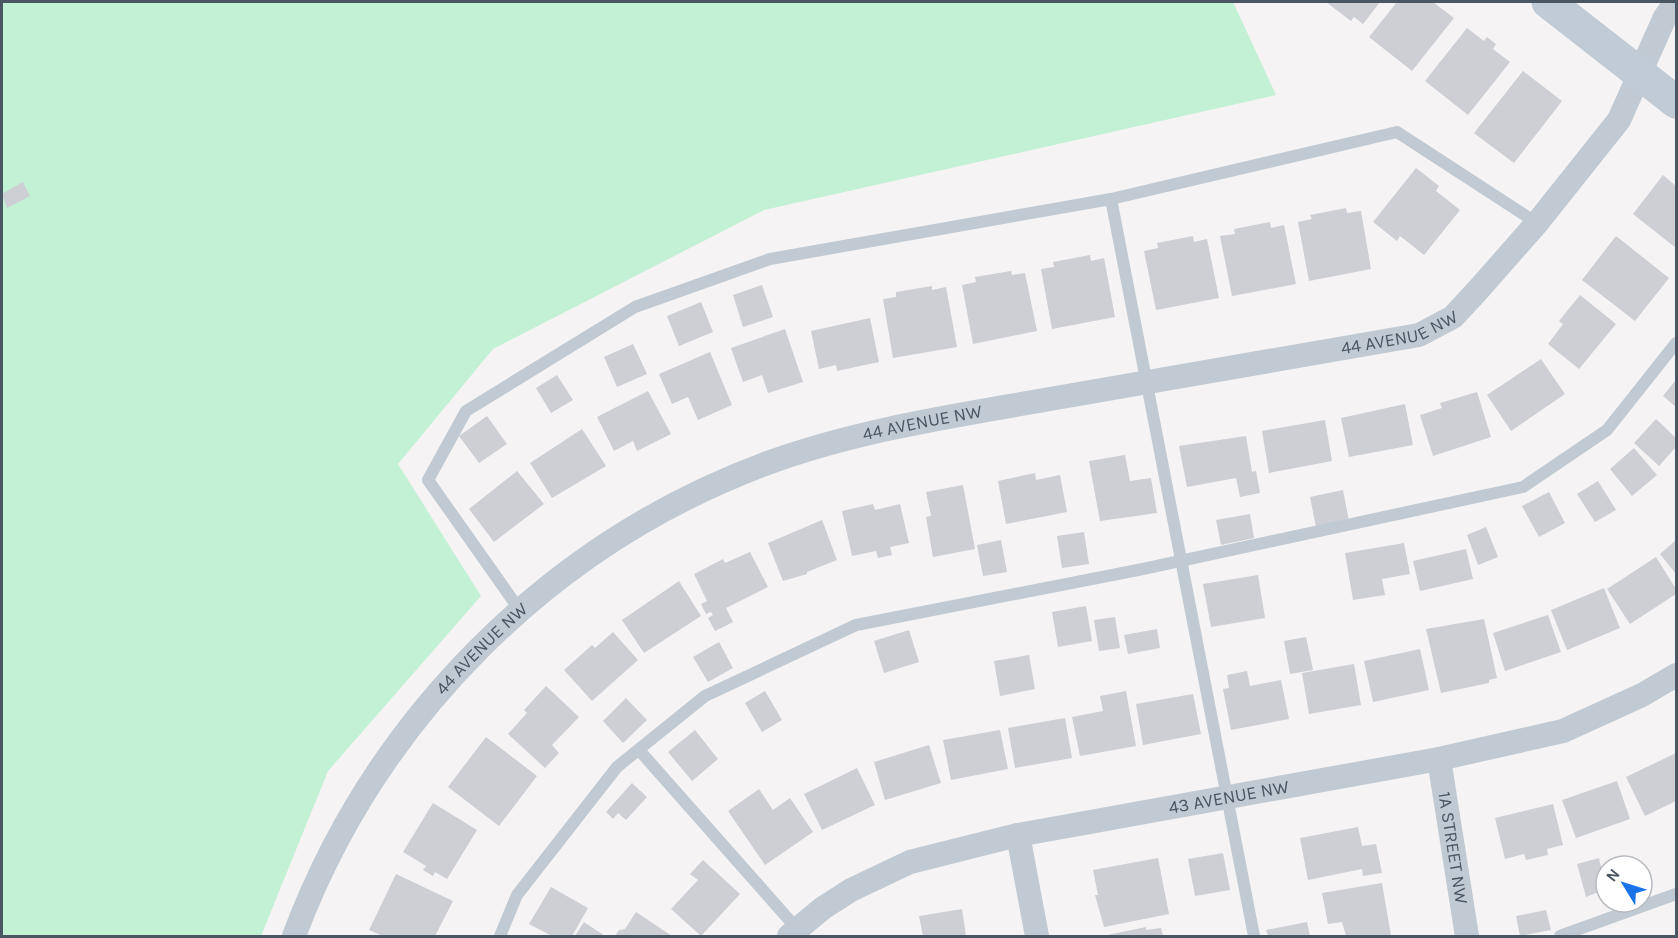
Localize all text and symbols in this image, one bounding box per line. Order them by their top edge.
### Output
street label: 44 AVENUE NW [1339,306,1461,359]
street label: 44 AVENUE NW [860,400,984,445]
street label: 44 AVENUE NW [431,598,532,699]
street label: 43 AVENUE NW [1167,775,1291,819]
street label: 1A STREET NW [1433,790,1473,906]
north arrow [1594,854,1654,914]
text: N [1602,865,1624,885]

